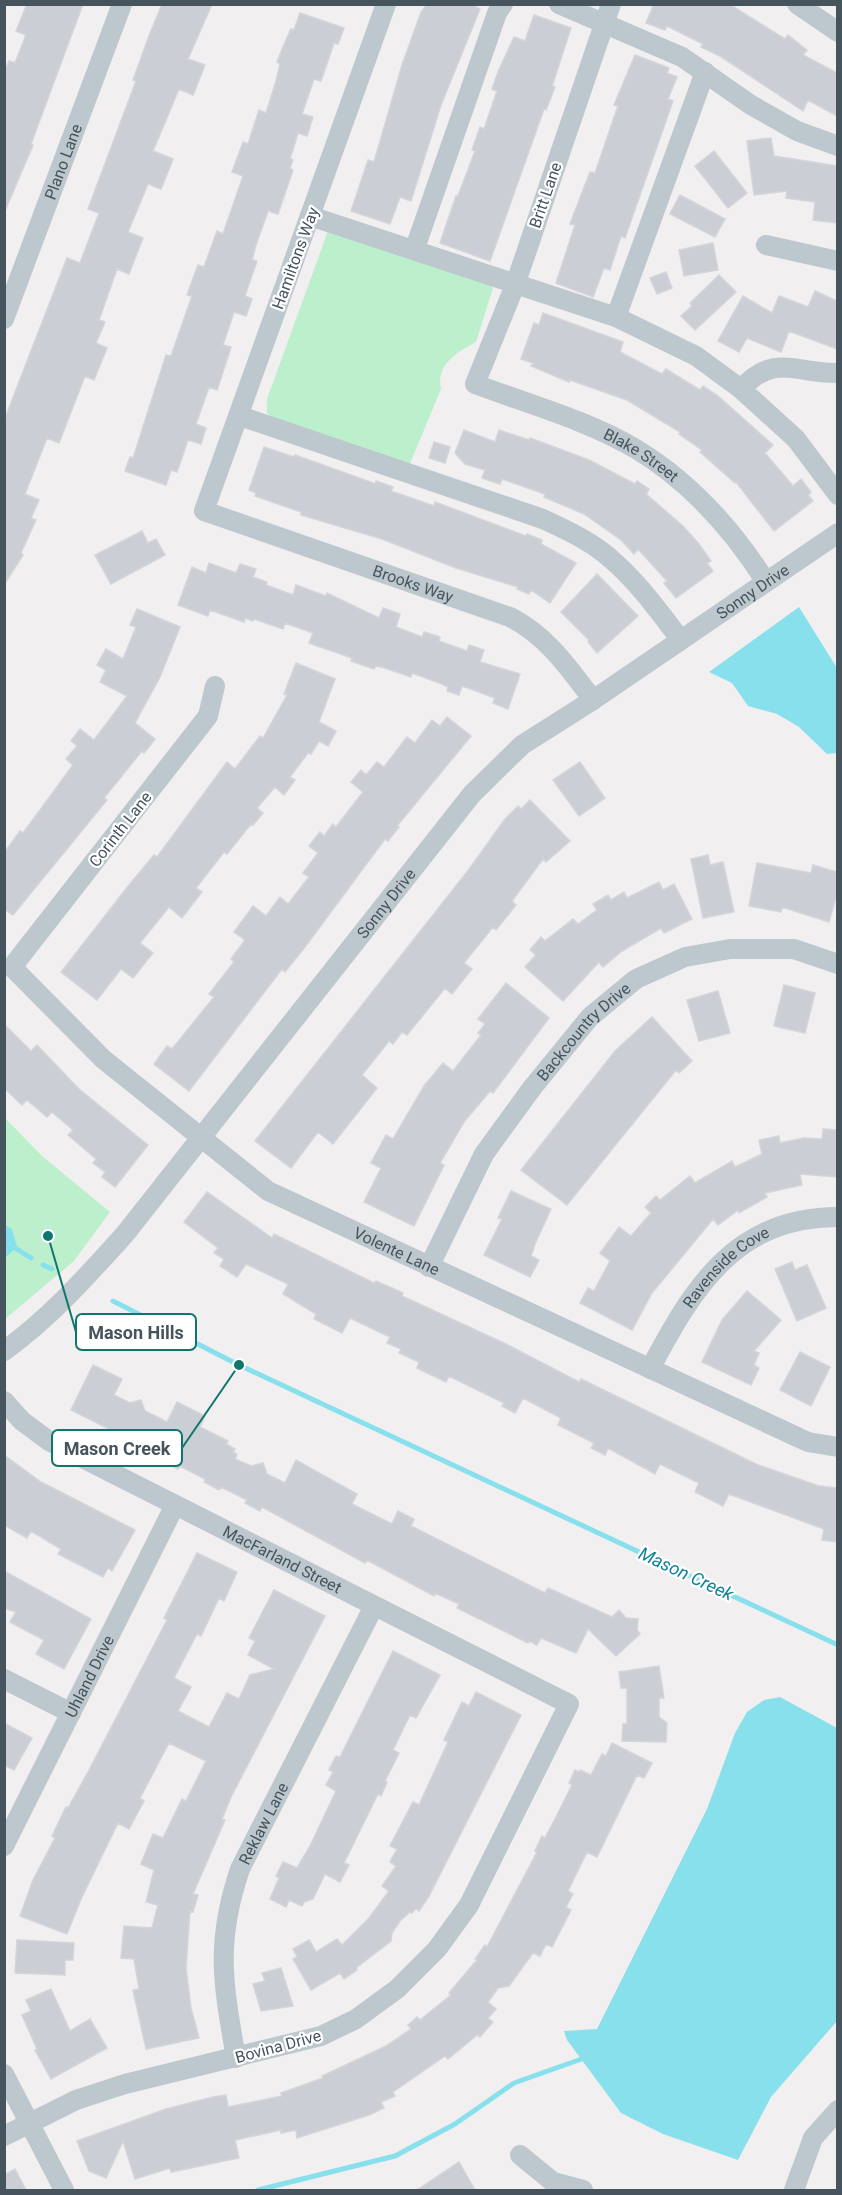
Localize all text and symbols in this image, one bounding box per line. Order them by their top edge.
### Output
street label: Plano Lane [41,121,86,202]
street label: Britt Lane [525,160,566,231]
street label: Hamiltons Way [268,204,323,312]
street label: Blake Street [601,425,682,486]
street label: Sonny Drive [713,560,793,623]
street label: Brooks Way [370,561,456,607]
street label: Corinth Lane [85,788,156,871]
street label: Sonny Drive [353,865,420,942]
street label: Backcountry Drive [533,979,634,1085]
street label: Volente Lane [351,1223,443,1279]
street label: Ravenside Cove [679,1223,772,1312]
callout: Mason Hills [76,1314,196,1350]
text: Mason Hills [88,1322,184,1343]
callout: Mason Creek [52,1430,182,1466]
text: Mason Creek [64,1438,171,1459]
street label: MacFarland Street [220,1522,345,1597]
water label: Mason Creek [635,1542,738,1605]
street label: Uhland Drive [61,1632,118,1721]
street label: Reklaw Lane [235,1779,293,1868]
street label: Bovina Drive [233,2026,323,2067]

